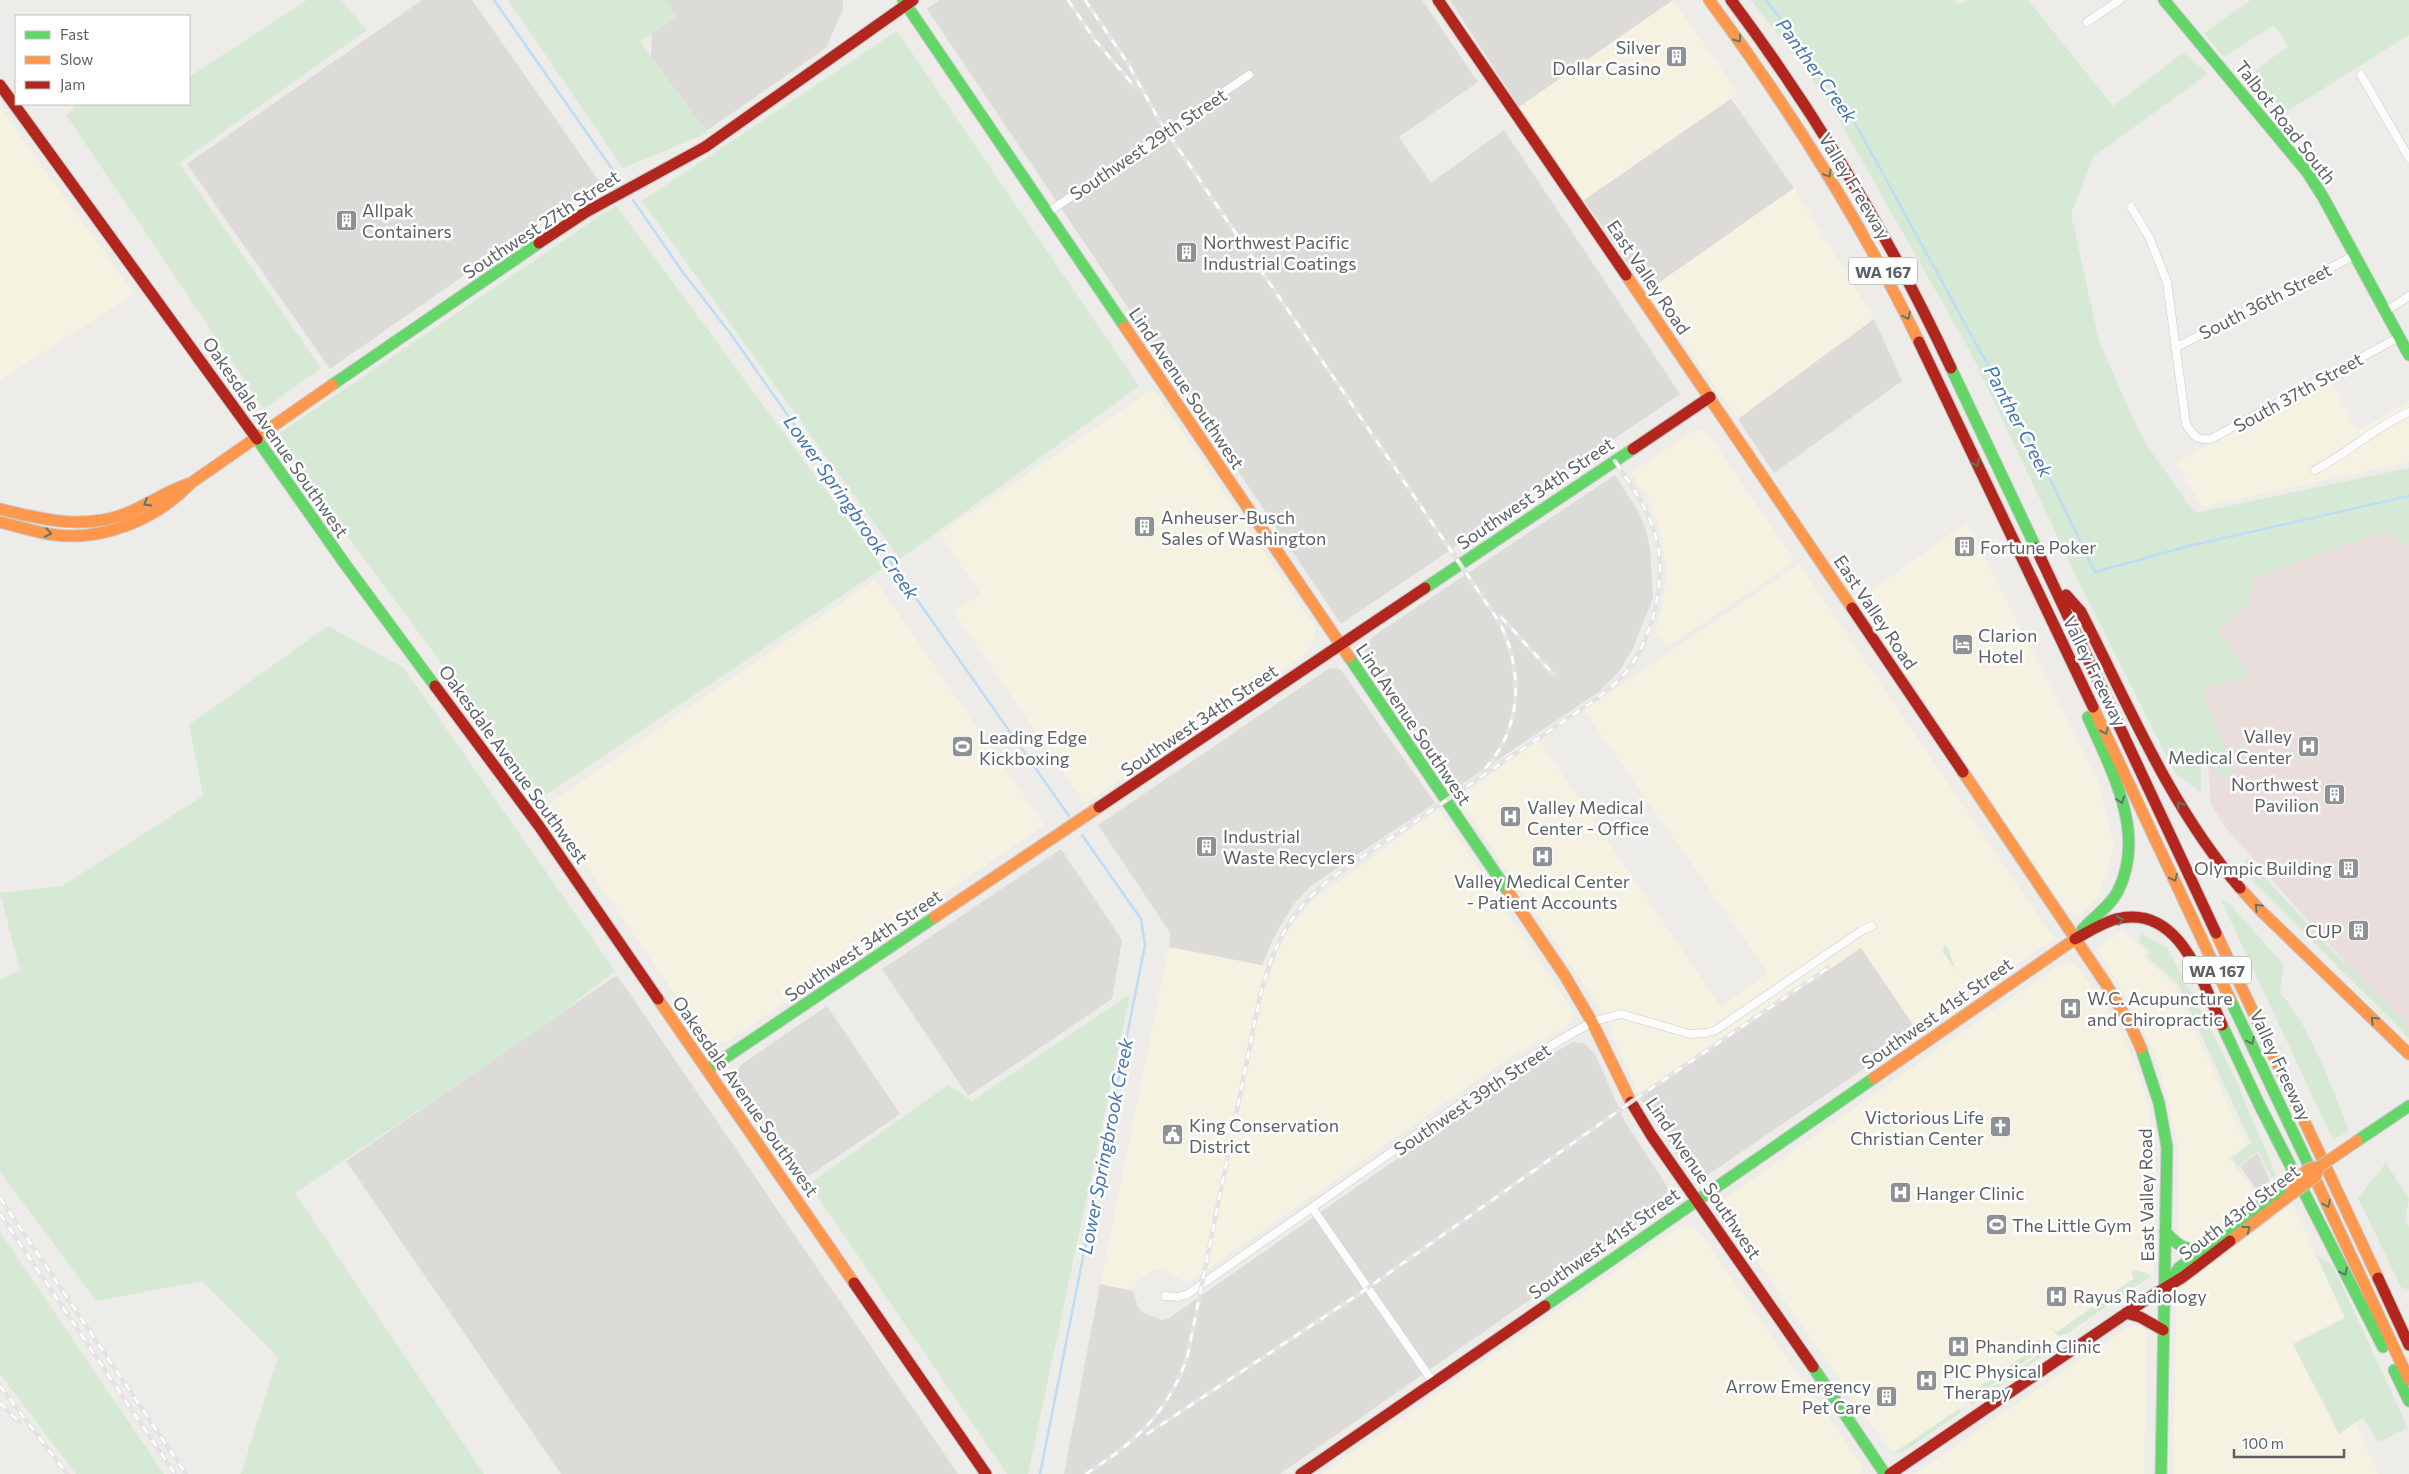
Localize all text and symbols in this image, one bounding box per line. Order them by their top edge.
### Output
water label: Panther Creek [1771,13,1863,127]
legend [15,15,190,105]
text: Fast [60,25,89,43]
one-way arrow [1732,33,1741,43]
place label: Silver Dollar Casino [1552,36,1661,79]
building icon: Silver Dollar Casino [1665,45,1689,69]
text: Slow [60,50,93,68]
street label: Talbot Road South [2231,56,2341,188]
text: Jam [60,75,85,93]
street label: Southwest 29th Street [1065,83,1231,205]
street label: Valley Freeway [1815,129,1895,243]
street label: Southwest 27th Street [458,165,624,283]
one-way arrow [1822,169,1832,178]
place label: Allpak Containers [362,199,452,242]
building icon: Allpak Containers [334,208,358,232]
street label: East Valley Road [1603,216,1695,338]
place label: Northwest Pacific Industrial Coatings [1203,231,1356,274]
building icon: Northwest Pacific Industrial Coatings [1175,240,1199,264]
road number: WA 167 [1849,258,1917,284]
street label: South 36th Street [2195,258,2335,344]
street label: Lind Avenue Southwest [1125,303,1249,473]
one-way arrow [1901,311,1911,320]
street label: Oakesdale Avenue Southwest [198,332,354,542]
street label: South 37th Street [2230,347,2366,437]
water label: Panther Creek [1980,361,2058,481]
water label: Lower Springbrook Creek [780,410,925,604]
street label: Southwest 34th Street [1452,432,1618,554]
one-way arrow [1970,458,1981,467]
one-way arrow [143,496,152,506]
place label: Anheuser-Busch Sales of Washington [1161,506,1326,549]
building icon: Anheuser-Busch Sales of Washington [1133,515,1157,539]
one-way arrow [43,528,52,538]
building icon: Fortune Poker [1952,535,1976,559]
place label: Fortune Poker [1980,536,2096,558]
street label: East Valley Road [1830,551,1922,673]
street label: Valley Freeway [2059,612,2131,730]
place label: Clarion Hotel [1978,624,2037,667]
hotel icon: Clarion Hotel [1950,633,1974,657]
street label: Lind Avenue Southwest [1352,639,1476,809]
street label: Southwest 34th Street [1116,659,1282,781]
street label: Oakesdale Avenue Southwest [435,660,593,868]
place label: Valley Medical Center [2168,725,2292,768]
place label: Leading Edge Kickboxing [979,726,1087,769]
one-way arrow [2099,726,2109,735]
hospital icon: Valley Medical Center [2296,734,2320,758]
sports icon: Leading Edge Kickboxing [951,735,975,759]
place label: Northwest Pavilion [2231,773,2319,816]
building icon: Northwest Pavilion [2323,782,2347,806]
one-way arrow [2115,795,2125,804]
place label: Valley Medical Center - Office [1527,796,1649,839]
one-way arrow [2177,801,2186,810]
hospital icon: Valley Medical Center - Office [1499,805,1523,829]
place label: Industrial Waste Recyclers [1223,825,1355,868]
building icon: Industrial Waste Recyclers [1195,834,1219,858]
hospital icon: Valley Medical Center - Patient Accounts [1530,844,1554,868]
building icon: Olympic Building [2336,856,2360,880]
place label: Olympic Building [2194,857,2332,879]
place label: Valley Medical Center - Patient Accounts [1454,870,1630,913]
one-way arrow [2168,873,2178,882]
street label: Southwest 34th Street [780,884,946,1006]
one-way arrow [2255,904,2264,913]
one-way arrow [2115,915,2124,926]
building icon: CUP [2346,919,2370,943]
place label: CUP [2305,920,2342,942]
street label: Southwest 41st Street [1857,953,2017,1073]
road number: WA 167 [2183,956,2251,984]
place label: W.C. Acupuncture and Chiropractic [2087,987,2233,1030]
street label: Oakesdale Avenue Southwest [668,991,824,1201]
hospital icon: W.C. Acupuncture and Chiropractic [2059,996,2083,1020]
street label: Valley Freeway [2246,1006,2316,1124]
one-way arrow [2371,1017,2380,1026]
water label: Lower Springbrook Creek [1073,1035,1137,1256]
one-way arrow [2244,1036,2255,1045]
street label: Southwest 39th Street [1389,1038,1555,1160]
street label: Lind Avenue Southwest [1642,1093,1766,1263]
place label: Victorious Life Christian Center [1850,1106,1984,1149]
place label: King Conservation District [1189,1114,1339,1157]
church icon: Victorious Life Christian Center [1988,1115,2012,1139]
public building icon: King Conservation District [1161,1123,1185,1147]
street label: East Valley Road [2134,1128,2158,1262]
street label: South 43rd Street [2174,1160,2304,1264]
hospital icon: Hanger Clinic [1888,1181,1912,1205]
place label: Hanger Clinic [1916,1182,2024,1204]
street label: Southwest 41st Street [1524,1183,1684,1303]
one-way arrow [2321,1199,2331,1208]
sports icon: The Little Gym [1984,1213,2008,1237]
place label: The Little Gym [2012,1214,2132,1236]
one-way arrow [2241,1226,2250,1234]
one-way arrow [2338,1266,2348,1275]
hospital icon: Rayus Radiology [2045,1284,2069,1308]
place label: Rayus Radiology [2073,1285,2207,1307]
hospital icon: Phandinh Clinic [1947,1334,1971,1358]
place label: Phandinh Clinic [1975,1335,2101,1357]
place label: PIC Physical Therapy [1943,1360,2041,1403]
hospital icon: PIC Physical Therapy [1915,1369,1939,1393]
place label: Arrow Emergency Pet Care [1726,1375,1871,1418]
building icon: Arrow Emergency Pet Care [1875,1384,1899,1408]
scale bar [2234,1426,2344,1458]
text: 100 m [2242,1434,2284,1452]

